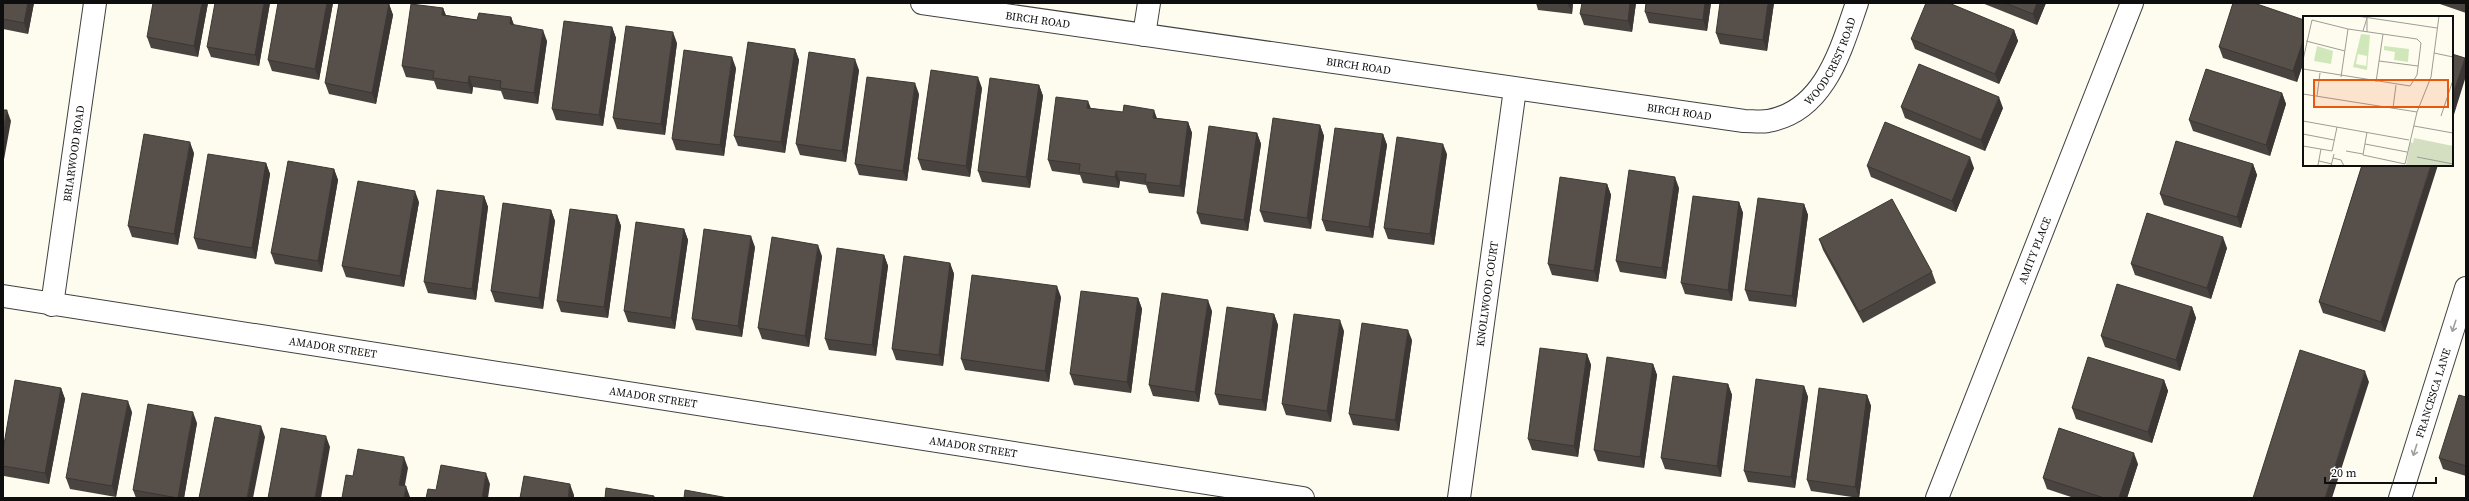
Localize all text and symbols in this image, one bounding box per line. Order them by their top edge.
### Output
street label: BIRCH ROAD [1004,8,1071,32]
street label: WOODCREST ROAD [1801,15,1859,108]
inset map [2303,16,2453,166]
street label: BIRCH ROAD [1325,54,1392,78]
street label: BIRCH ROAD [1646,100,1713,124]
street label: BRIARWOOD ROAD [59,104,88,203]
street label: AMITY PLACE [2015,215,2055,286]
street label: KNOLLWOOD COURT [1472,240,1502,348]
one-way arrow [2450,319,2457,332]
street label: AMADOR STREET [288,333,378,362]
street label: FRANCESCA LANE [2412,346,2454,440]
street label: AMADOR STREET [608,383,699,411]
street label: AMADOR STREET [928,433,1019,461]
one-way arrow [2411,443,2418,456]
scale bar [2325,459,2436,485]
text: 20 m [2331,465,2357,481]

